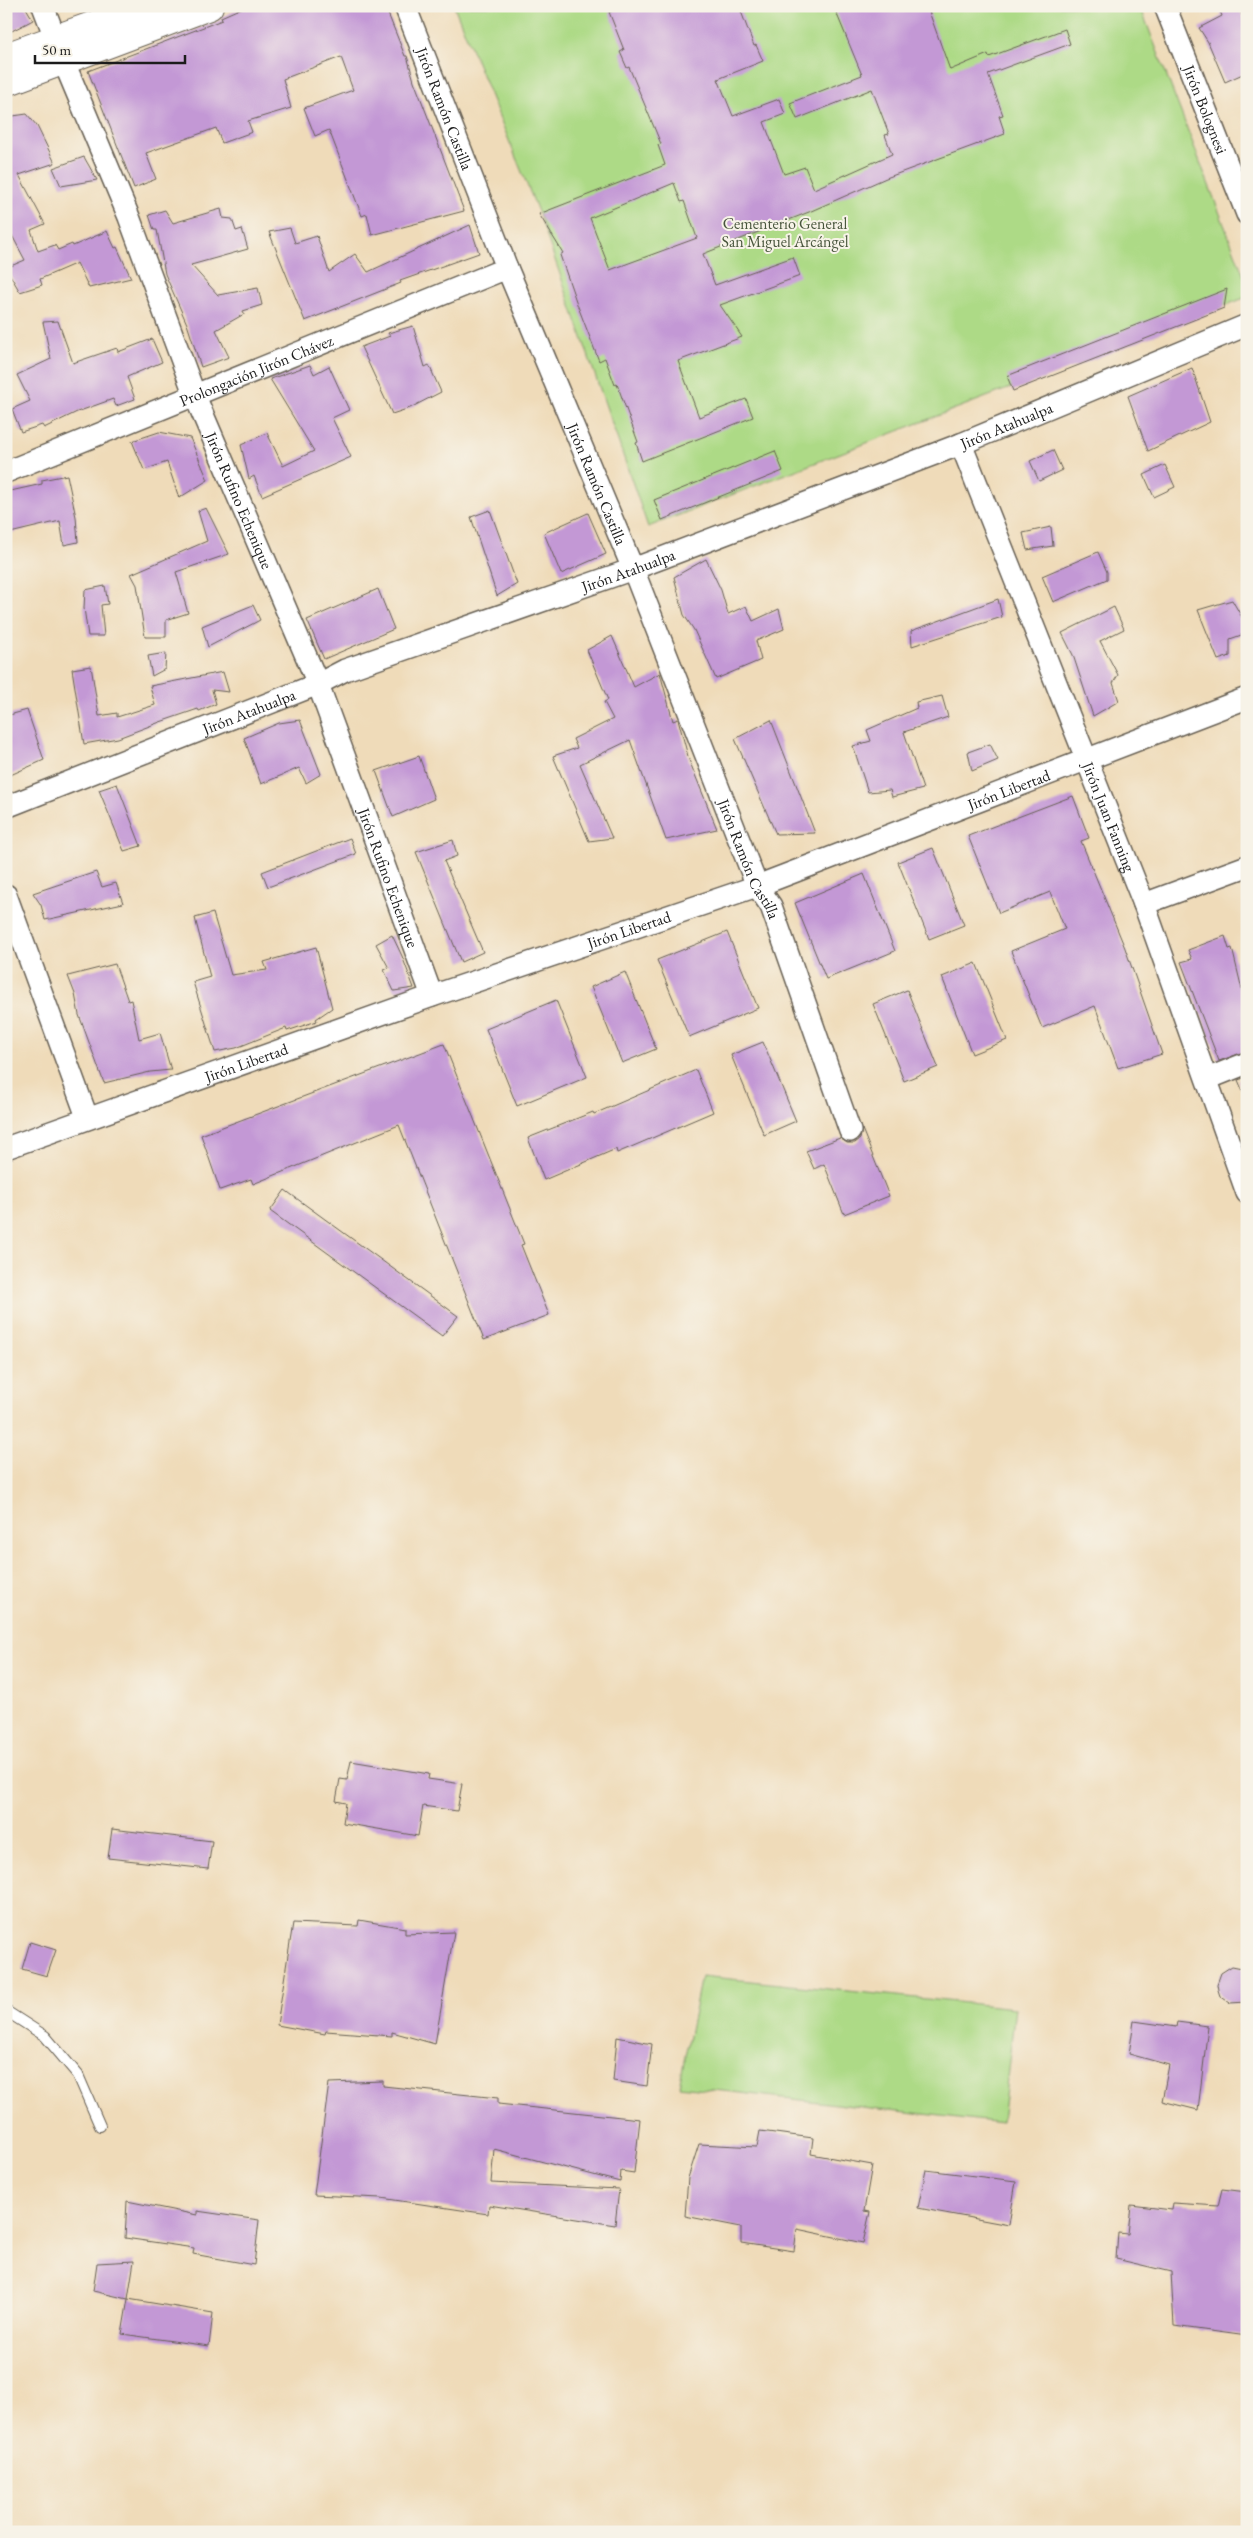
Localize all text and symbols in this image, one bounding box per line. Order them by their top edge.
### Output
scale bar [35,32,185,64]
text: 50 m [42,40,71,59]
street label: Jirón Ramón Castilla [411,42,479,174]
street label: Jirón Bolognesi [1178,60,1233,157]
park label: Cementerio General San Miguel Arcángel [721,213,849,252]
street label: Prolongación Jirón Chávez [176,329,336,411]
street label: Jirón Atahualpa [955,396,1056,454]
street label: Jirón Ramón Castilla [562,418,632,548]
street label: Jirón Rufino Echenique [200,427,278,572]
street label: Jirón Atahualpa [577,543,678,597]
street label: Jirón Atahualpa [197,683,299,740]
street label: Jirón Juan Fanning [1077,757,1141,876]
street label: Jirón Libertad [962,764,1054,816]
street label: Jirón Ramón Castilla [713,794,785,922]
street label: Jirón Rufino Echenique [353,803,424,950]
street label: Jirón Libertad [582,905,674,954]
street label: Jirón Libertad [200,1038,291,1087]

